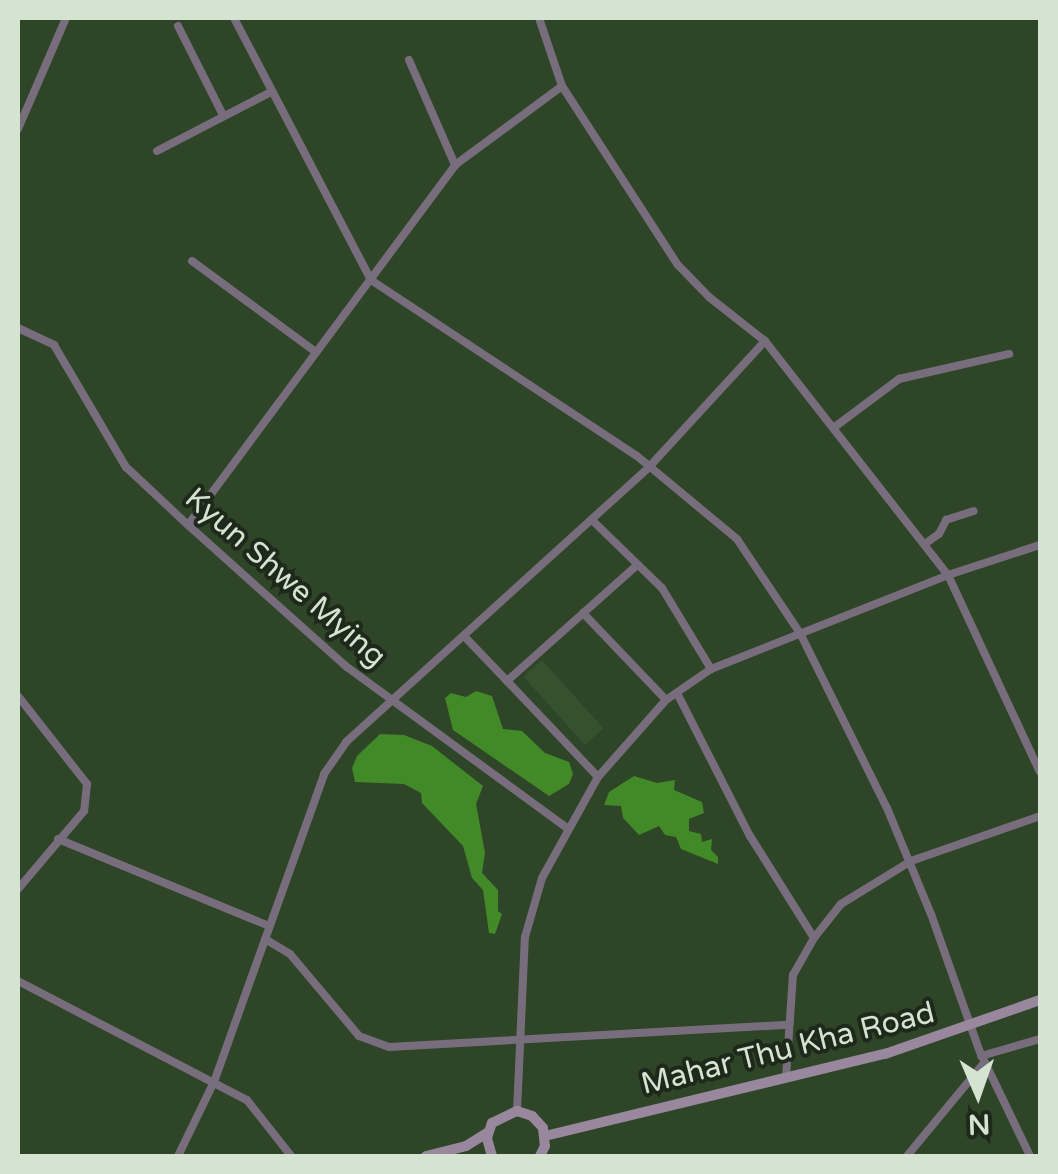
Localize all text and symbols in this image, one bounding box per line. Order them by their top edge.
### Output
street label: Kyun Shwe Mying [177,481,393,675]
street label: Mahar Thu Kha Road [638,995,938,1103]
north arrow [928,1044,1028,1144]
text: N [967,1107,991,1141]

